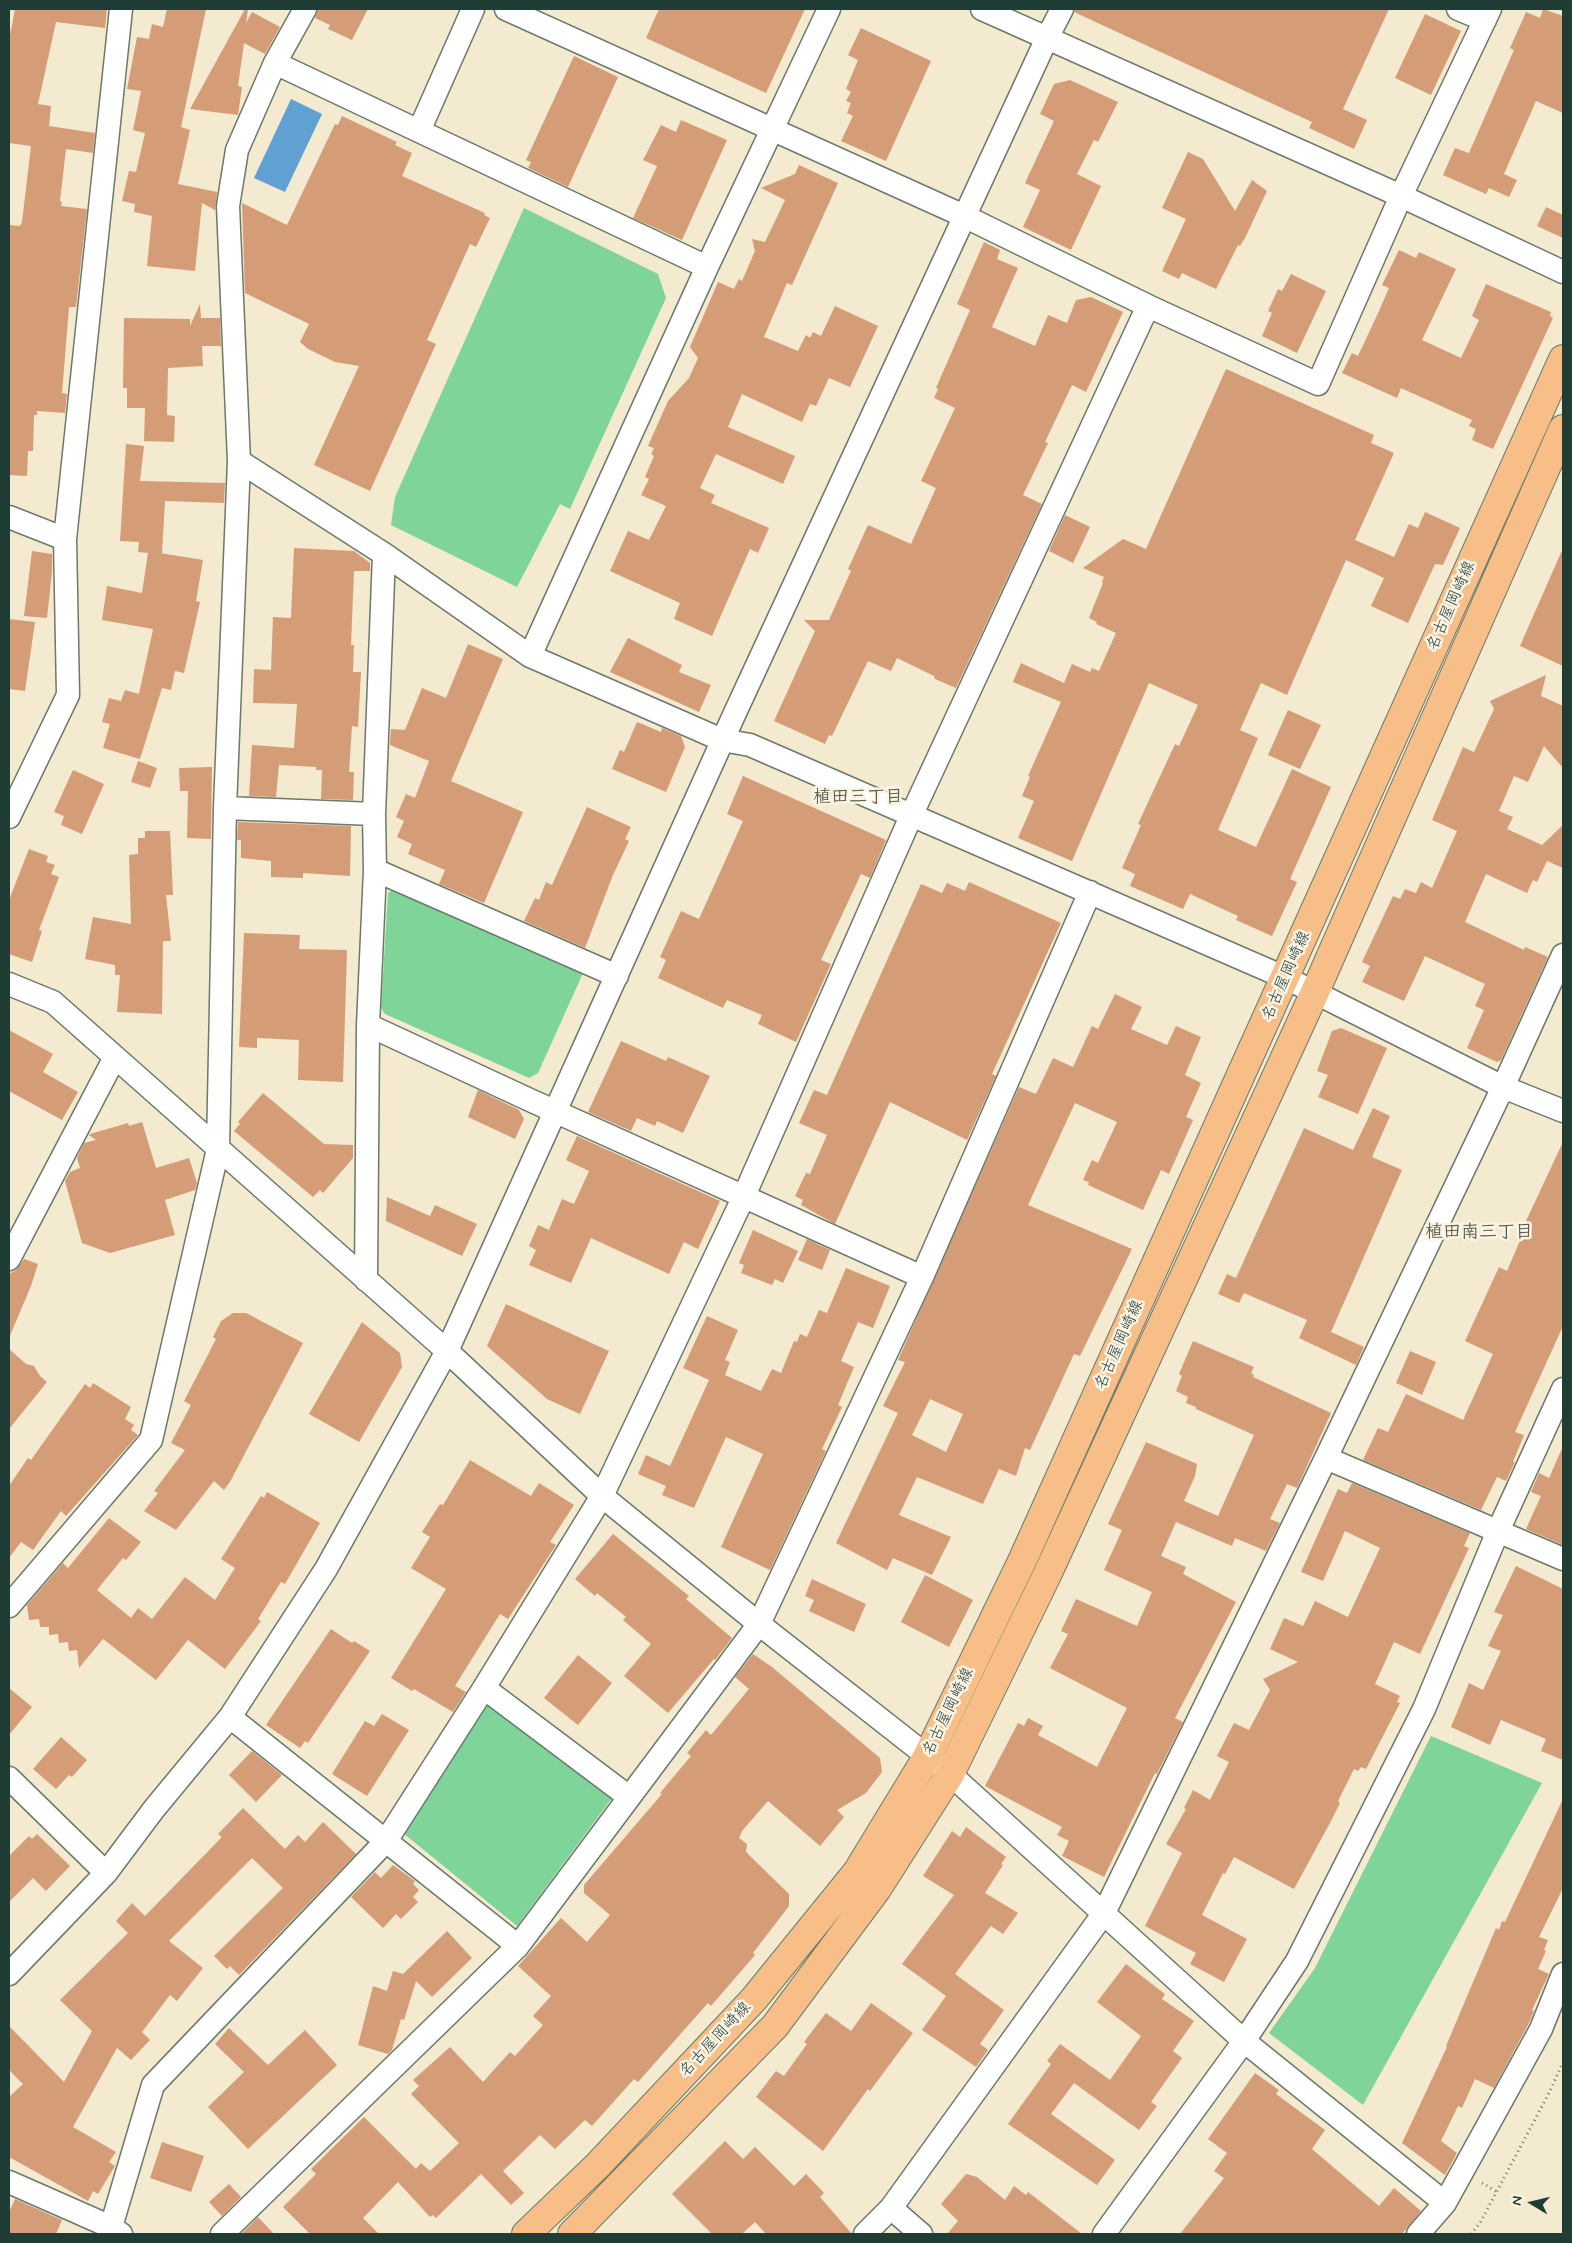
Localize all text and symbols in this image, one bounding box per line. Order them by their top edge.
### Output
street label: 名古屋岡崎線 [1424,558,1480,654]
district label: 植田三丁目 [813,787,903,809]
street label: 名古屋岡崎線 [1259,928,1315,1024]
district label: 植田南三丁目 [1425,1222,1533,1244]
street label: 名古屋岡崎線 [1092,1297,1148,1393]
street label: 名古屋岡崎線 [919,1665,979,1759]
street label: 名古屋岡崎線 [676,1998,756,2082]
north arrow [1507,2178,1557,2228]
text: N [1508,2195,1527,2207]

